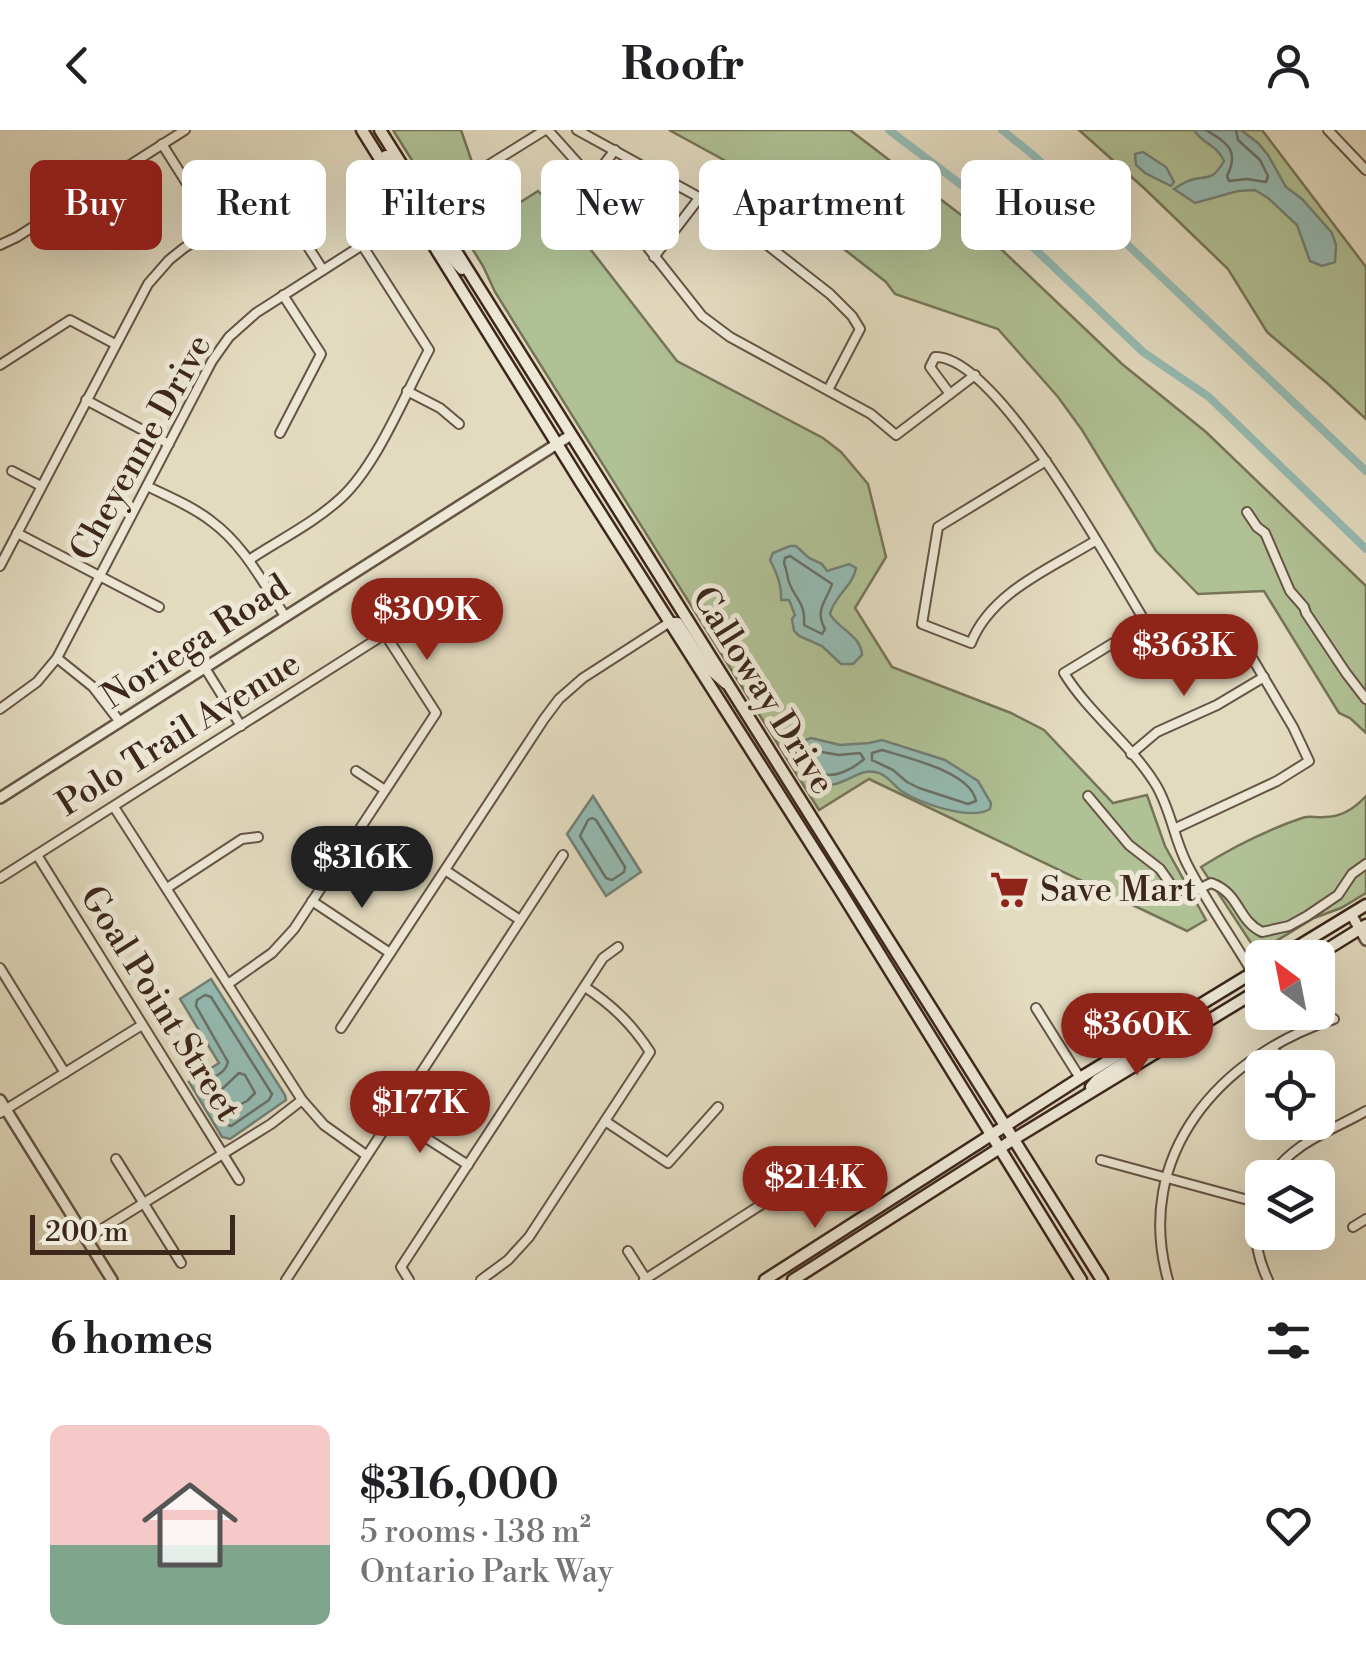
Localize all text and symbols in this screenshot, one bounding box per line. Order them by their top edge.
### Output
text: Roofr [621,37,745,94]
icon: back [50,38,105,93]
icon: person [1261,38,1316,93]
chip: Buy [30,160,162,250]
chip: Rent [182,160,326,250]
chip: Filters [346,160,521,250]
chip: New [541,160,679,250]
chip: Apartment [699,160,941,250]
chip: House [961,160,1131,250]
street label: Cheyenne Drive [61,327,221,568]
street label: Noriega Road [94,566,298,719]
pin: $309K [357,578,497,663]
street label: Calloway Drive [682,579,844,803]
text: $309K [373,590,481,630]
pin: $363K [1114,614,1254,699]
text: $363K [1132,626,1236,666]
street label: Polo Trail Avenue [49,642,308,826]
pin: $316K [292,826,432,911]
text: $316K [313,838,411,878]
supermarket icon: Save Mart [989,868,1031,910]
place label: Save Mart [1040,869,1196,912]
street label: Goal Point Street [70,878,249,1129]
north arrow [1245,940,1335,1030]
map controls [1245,940,1335,1250]
pin: $360K [1067,993,1207,1078]
text: $360K [1083,1005,1191,1045]
button: locate [1245,1050,1335,1140]
pin: $177K [350,1071,490,1156]
text: $177K [372,1083,468,1123]
pin: $214K [745,1146,885,1231]
text: $214K [765,1158,865,1198]
button: layers [1245,1160,1335,1250]
scale bar [30,1210,235,1254]
text: 200 m [45,1215,128,1250]
icon: filters [1261,1313,1316,1368]
text: 6 homes [50,1314,213,1367]
text: $316,000 [360,1459,559,1512]
icon: home [130,1465,250,1585]
icon: heart [1261,1498,1316,1553]
text: 5 rooms · 138 m² [360,1512,591,1552]
text: Ontario Park Way [360,1552,613,1592]

